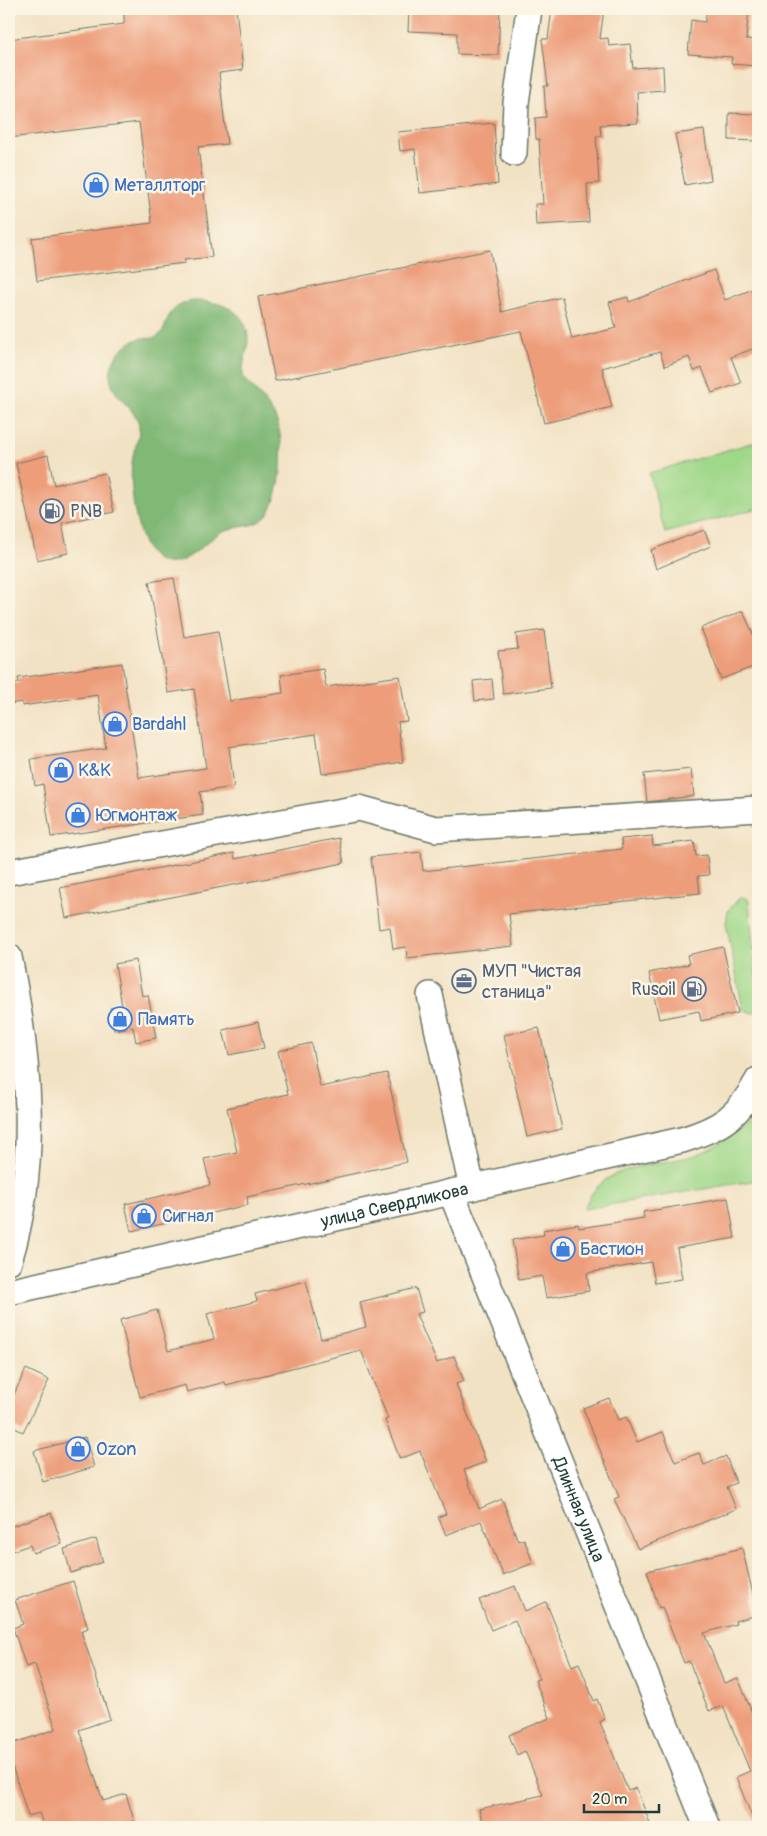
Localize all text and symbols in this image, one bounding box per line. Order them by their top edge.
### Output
shop icon: Металлторг [83,172,109,198]
place label: Металлторг [114,174,205,197]
fuel station icon: PNB [39,498,65,524]
place label: PNB [70,500,102,523]
shop icon: Bardahl [102,711,128,737]
place label: Bardahl [132,713,187,736]
shop icon: K&K [48,757,74,783]
place label: K&K [78,759,111,782]
shop icon: Югмонтаж [65,802,91,828]
place label: Югмонтаж [96,804,178,827]
place label: МУП "Чистая станица" [482,960,581,1004]
office icon: МУП "Чистая станица" [451,968,477,994]
fuel station icon: Rusoil [681,976,707,1002]
place label: Rusoil [631,978,676,1001]
shop icon: Память [107,1006,133,1032]
place label: Память [138,1008,195,1031]
street label: улица Свердликова [317,1178,470,1233]
shop icon: Сигнал [131,1203,157,1229]
place label: Сигнал [162,1205,214,1228]
shop icon: Бастион [550,1236,576,1262]
place label: Бастион [580,1238,644,1261]
shop icon: Ozon [65,1436,91,1462]
place label: Ozon [96,1438,136,1461]
street label: Длинная улица [546,1452,610,1566]
scale bar [584,1781,660,1813]
text: 20 m [592,1790,627,1809]

